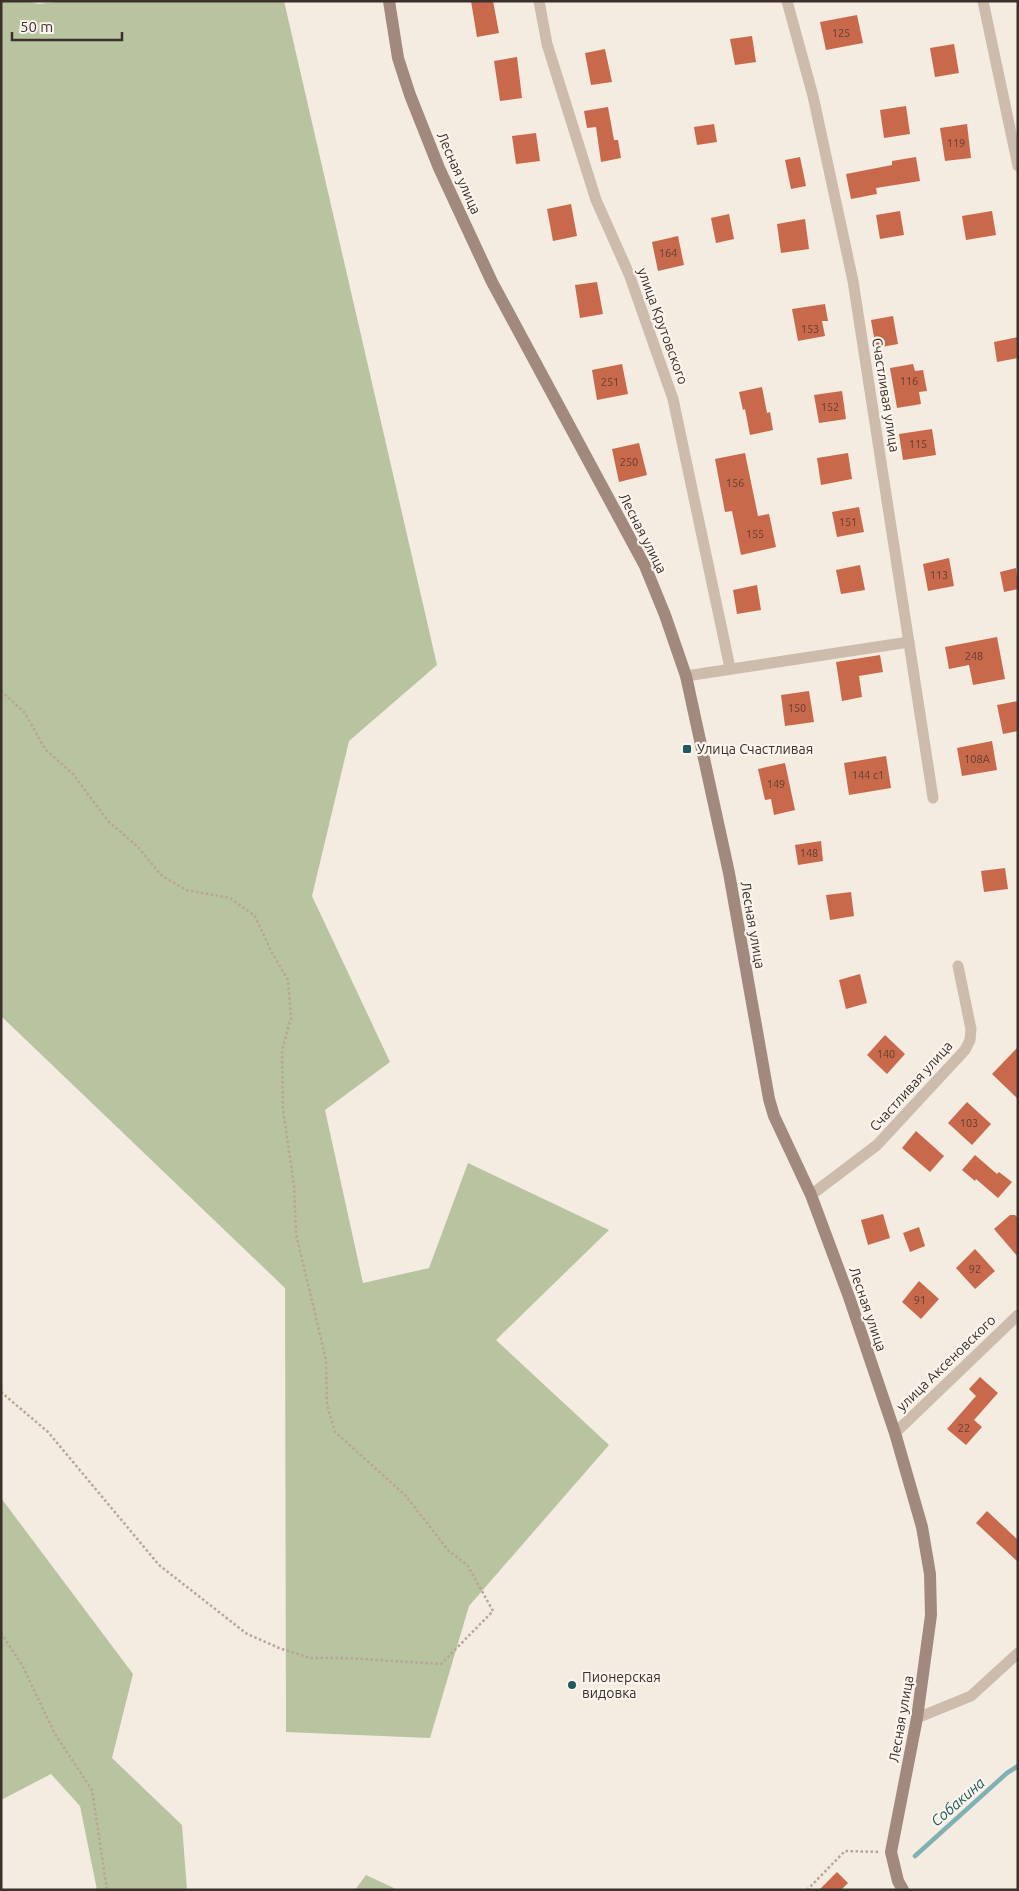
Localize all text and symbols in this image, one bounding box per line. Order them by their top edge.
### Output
scale bar [12,10,122,42]
text: 50 m [20,18,53,35]
house number: 125 [832,27,850,39]
street label: Лесная улица [434,129,484,217]
house number: 119 [947,137,965,149]
house number: 164 [659,247,677,259]
street label: улица Крутовского [634,266,692,386]
house number: 153 [801,323,819,335]
street label: Счастливая улица [869,337,903,453]
house number: 116 [900,375,918,387]
house number: 251 [601,376,619,388]
house number: 152 [821,401,839,413]
house number: 115 [909,438,927,450]
house number: 250 [620,456,638,468]
house number: 156 [726,477,744,489]
street label: Лесная улица [616,490,670,576]
house number: 151 [839,516,857,528]
house number: 155 [746,528,764,540]
house number: 113 [930,569,948,581]
house number: 248 [965,650,983,662]
house number: 150 [788,702,806,714]
place label: Улица Счастливая [697,741,813,757]
marker: Улица Счастливая [681,743,693,755]
house number: 108А [964,753,991,765]
house number: 144 с1 [852,769,884,781]
house number: 149 [767,778,785,790]
house number: 148 [800,847,818,859]
street label: Лесная улица [737,880,769,970]
street label: Счастливая улица [866,1038,956,1134]
house number: 140 [877,1048,895,1060]
house number: 103 [960,1117,978,1129]
house number: 92 [969,1263,981,1275]
street label: Лесная улица [846,1265,890,1353]
house number: 91 [914,1294,926,1306]
street label: улица Аксеновского [893,1312,999,1414]
house number: 22 [958,1422,970,1434]
place label: Пионерская видовка [582,1669,661,1701]
street label: Лесная улица [885,1674,917,1764]
marker: Пионерская видовка [566,1679,578,1691]
water label: Собакина [927,1774,988,1830]

